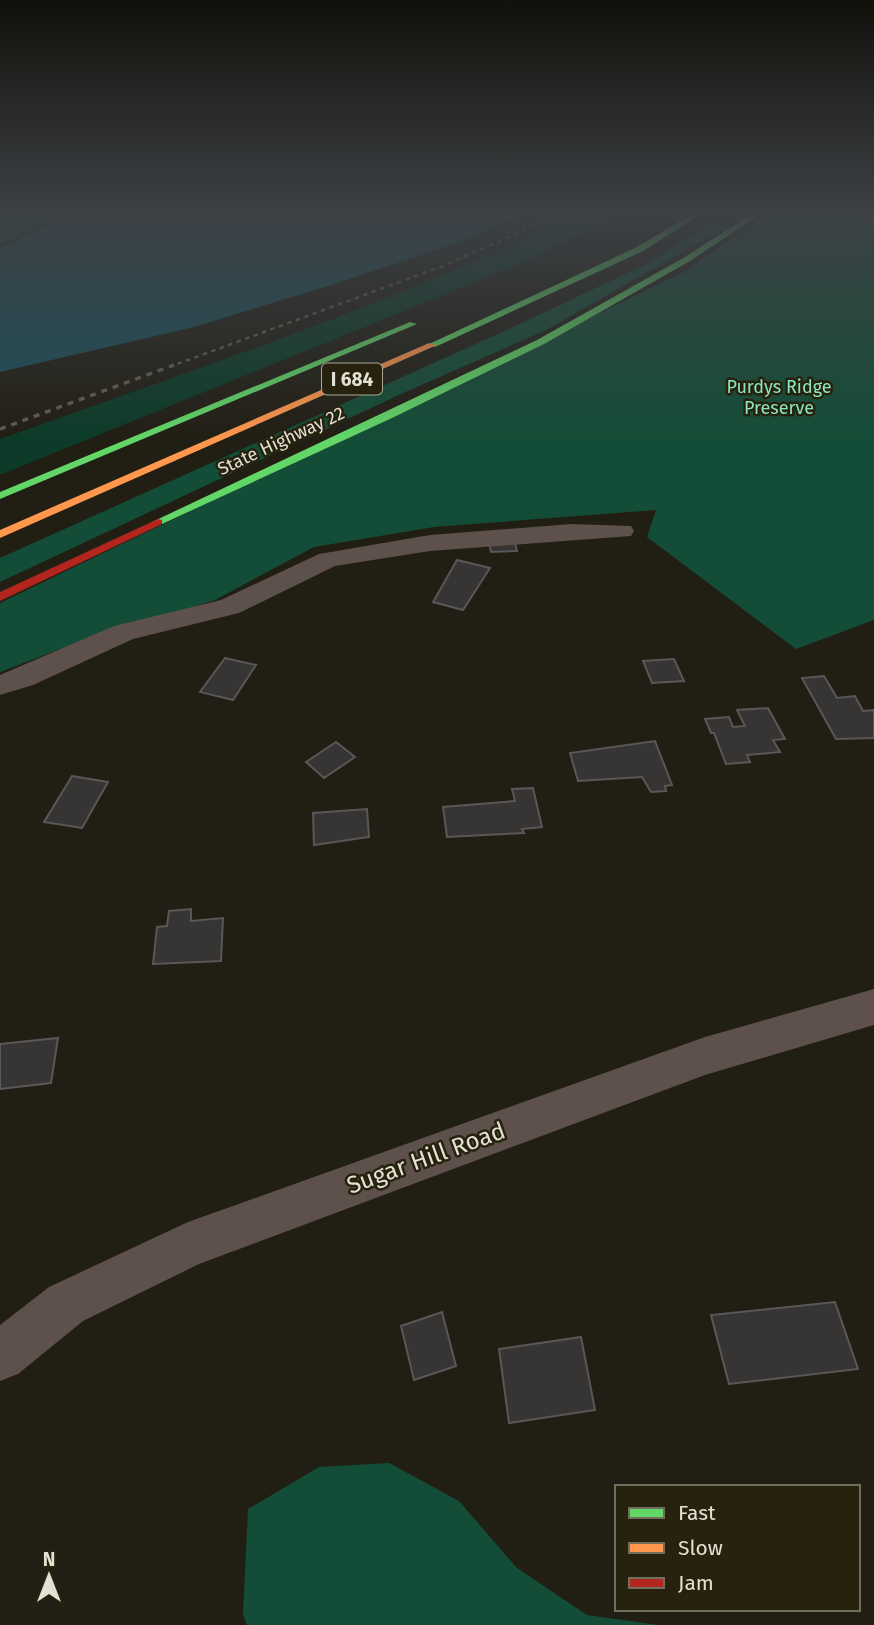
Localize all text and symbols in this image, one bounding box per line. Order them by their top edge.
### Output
road number: I 684 [322,364,382,394]
park label: Purdys Ridge Preserve [726,376,832,419]
street label: State Highway 22 [214,402,348,480]
street label: Sugar Hill Road [343,1116,509,1200]
legend [615,1485,860,1611]
text: Fast [678,1500,716,1526]
text: Slow [678,1535,723,1561]
north arrow [14,1541,84,1611]
text: N [43,1548,55,1571]
text: Jam [678,1570,714,1596]

